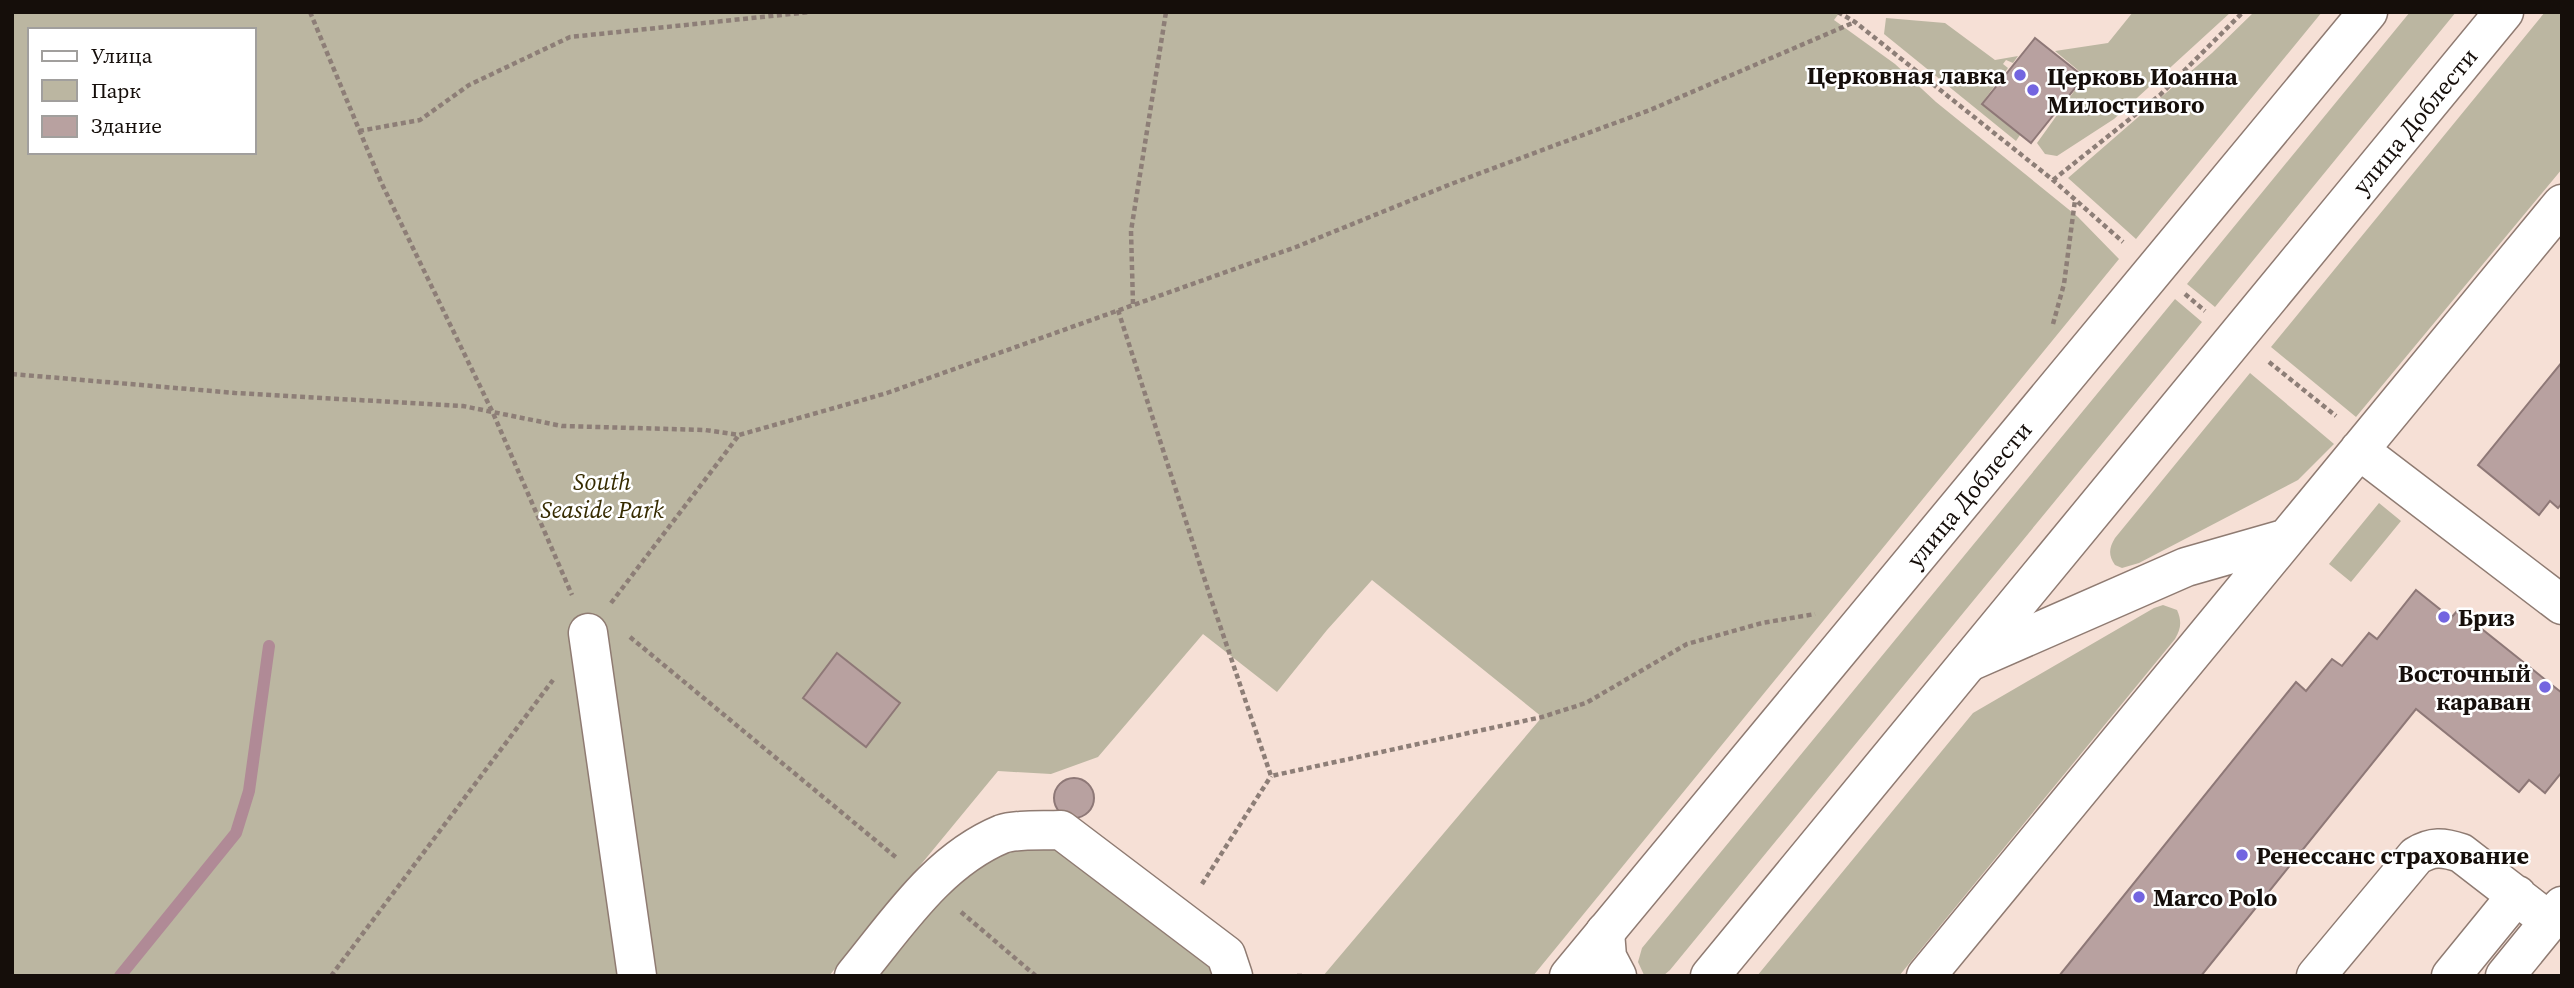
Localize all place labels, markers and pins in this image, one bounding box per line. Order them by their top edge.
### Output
place label: Церковная лавка [1807,59,2006,92]
place label: Церковь Иоанна Милостивого [2047,60,2238,121]
marker: Церковная лавка [2012,67,2028,83]
marker: Церковь Иоанна Милостивого [2025,82,2041,98]
place label: Бриз [2458,601,2514,634]
marker: Бриз [2436,609,2452,625]
place label: Восточный караван [2398,657,2531,718]
marker: Восточный караван [2537,679,2553,695]
place label: Ренессанс страхование [2256,839,2529,872]
marker: Ренессанс страхование [2234,847,2250,863]
place label: Marco Polo [2153,881,2277,914]
marker: Marco Polo [2131,889,2147,905]

